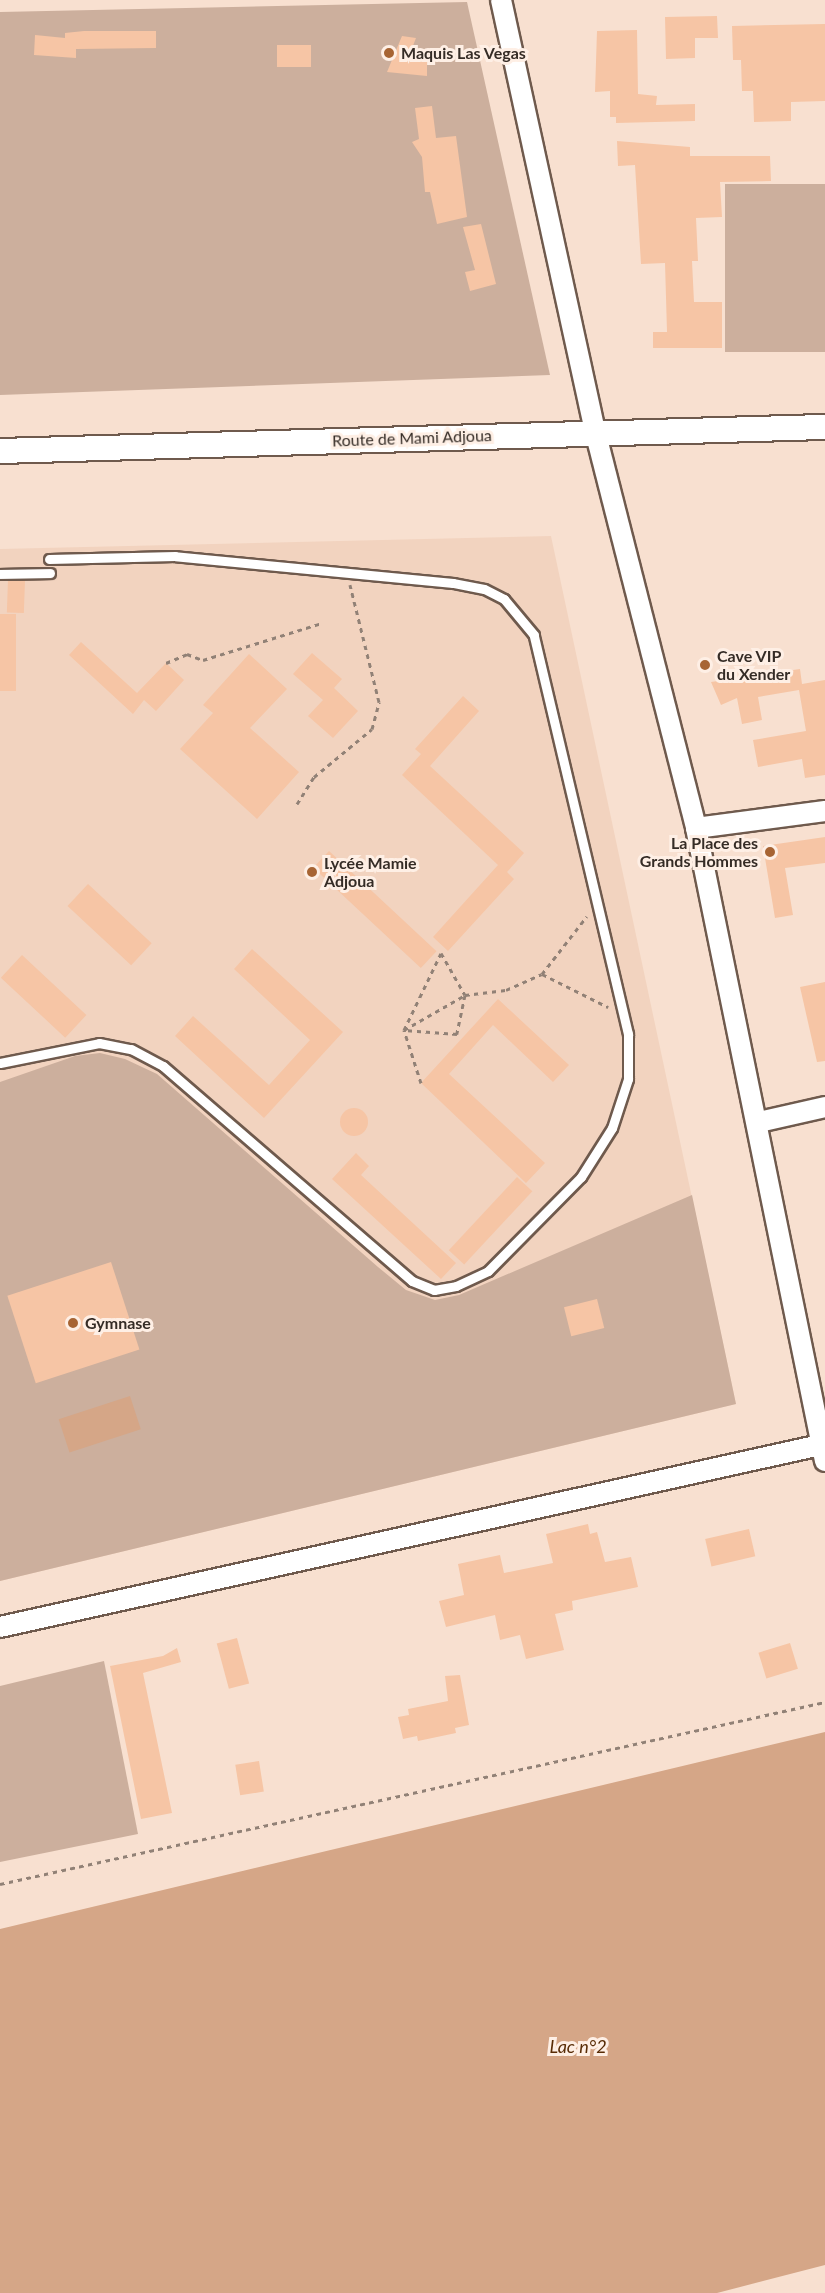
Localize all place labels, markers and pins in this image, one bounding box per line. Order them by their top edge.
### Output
place label: Maquis Las Vegas [401,43,526,63]
marker: Maquis Las Vegas [382,46,396,60]
place label: Cave VIP du Xender [717,646,790,684]
marker: Cave VIP du Xender [698,658,712,672]
place label: La Place des Grands Hommes [640,833,758,871]
marker: La Place des Grands Hommes [763,845,777,859]
place label: Lycée Mamie Adjoua [324,853,417,891]
marker: Lycée Mamie Adjoua [305,865,319,879]
place label: Gymnase [85,1313,151,1333]
marker: Gymnase [66,1316,80,1330]

